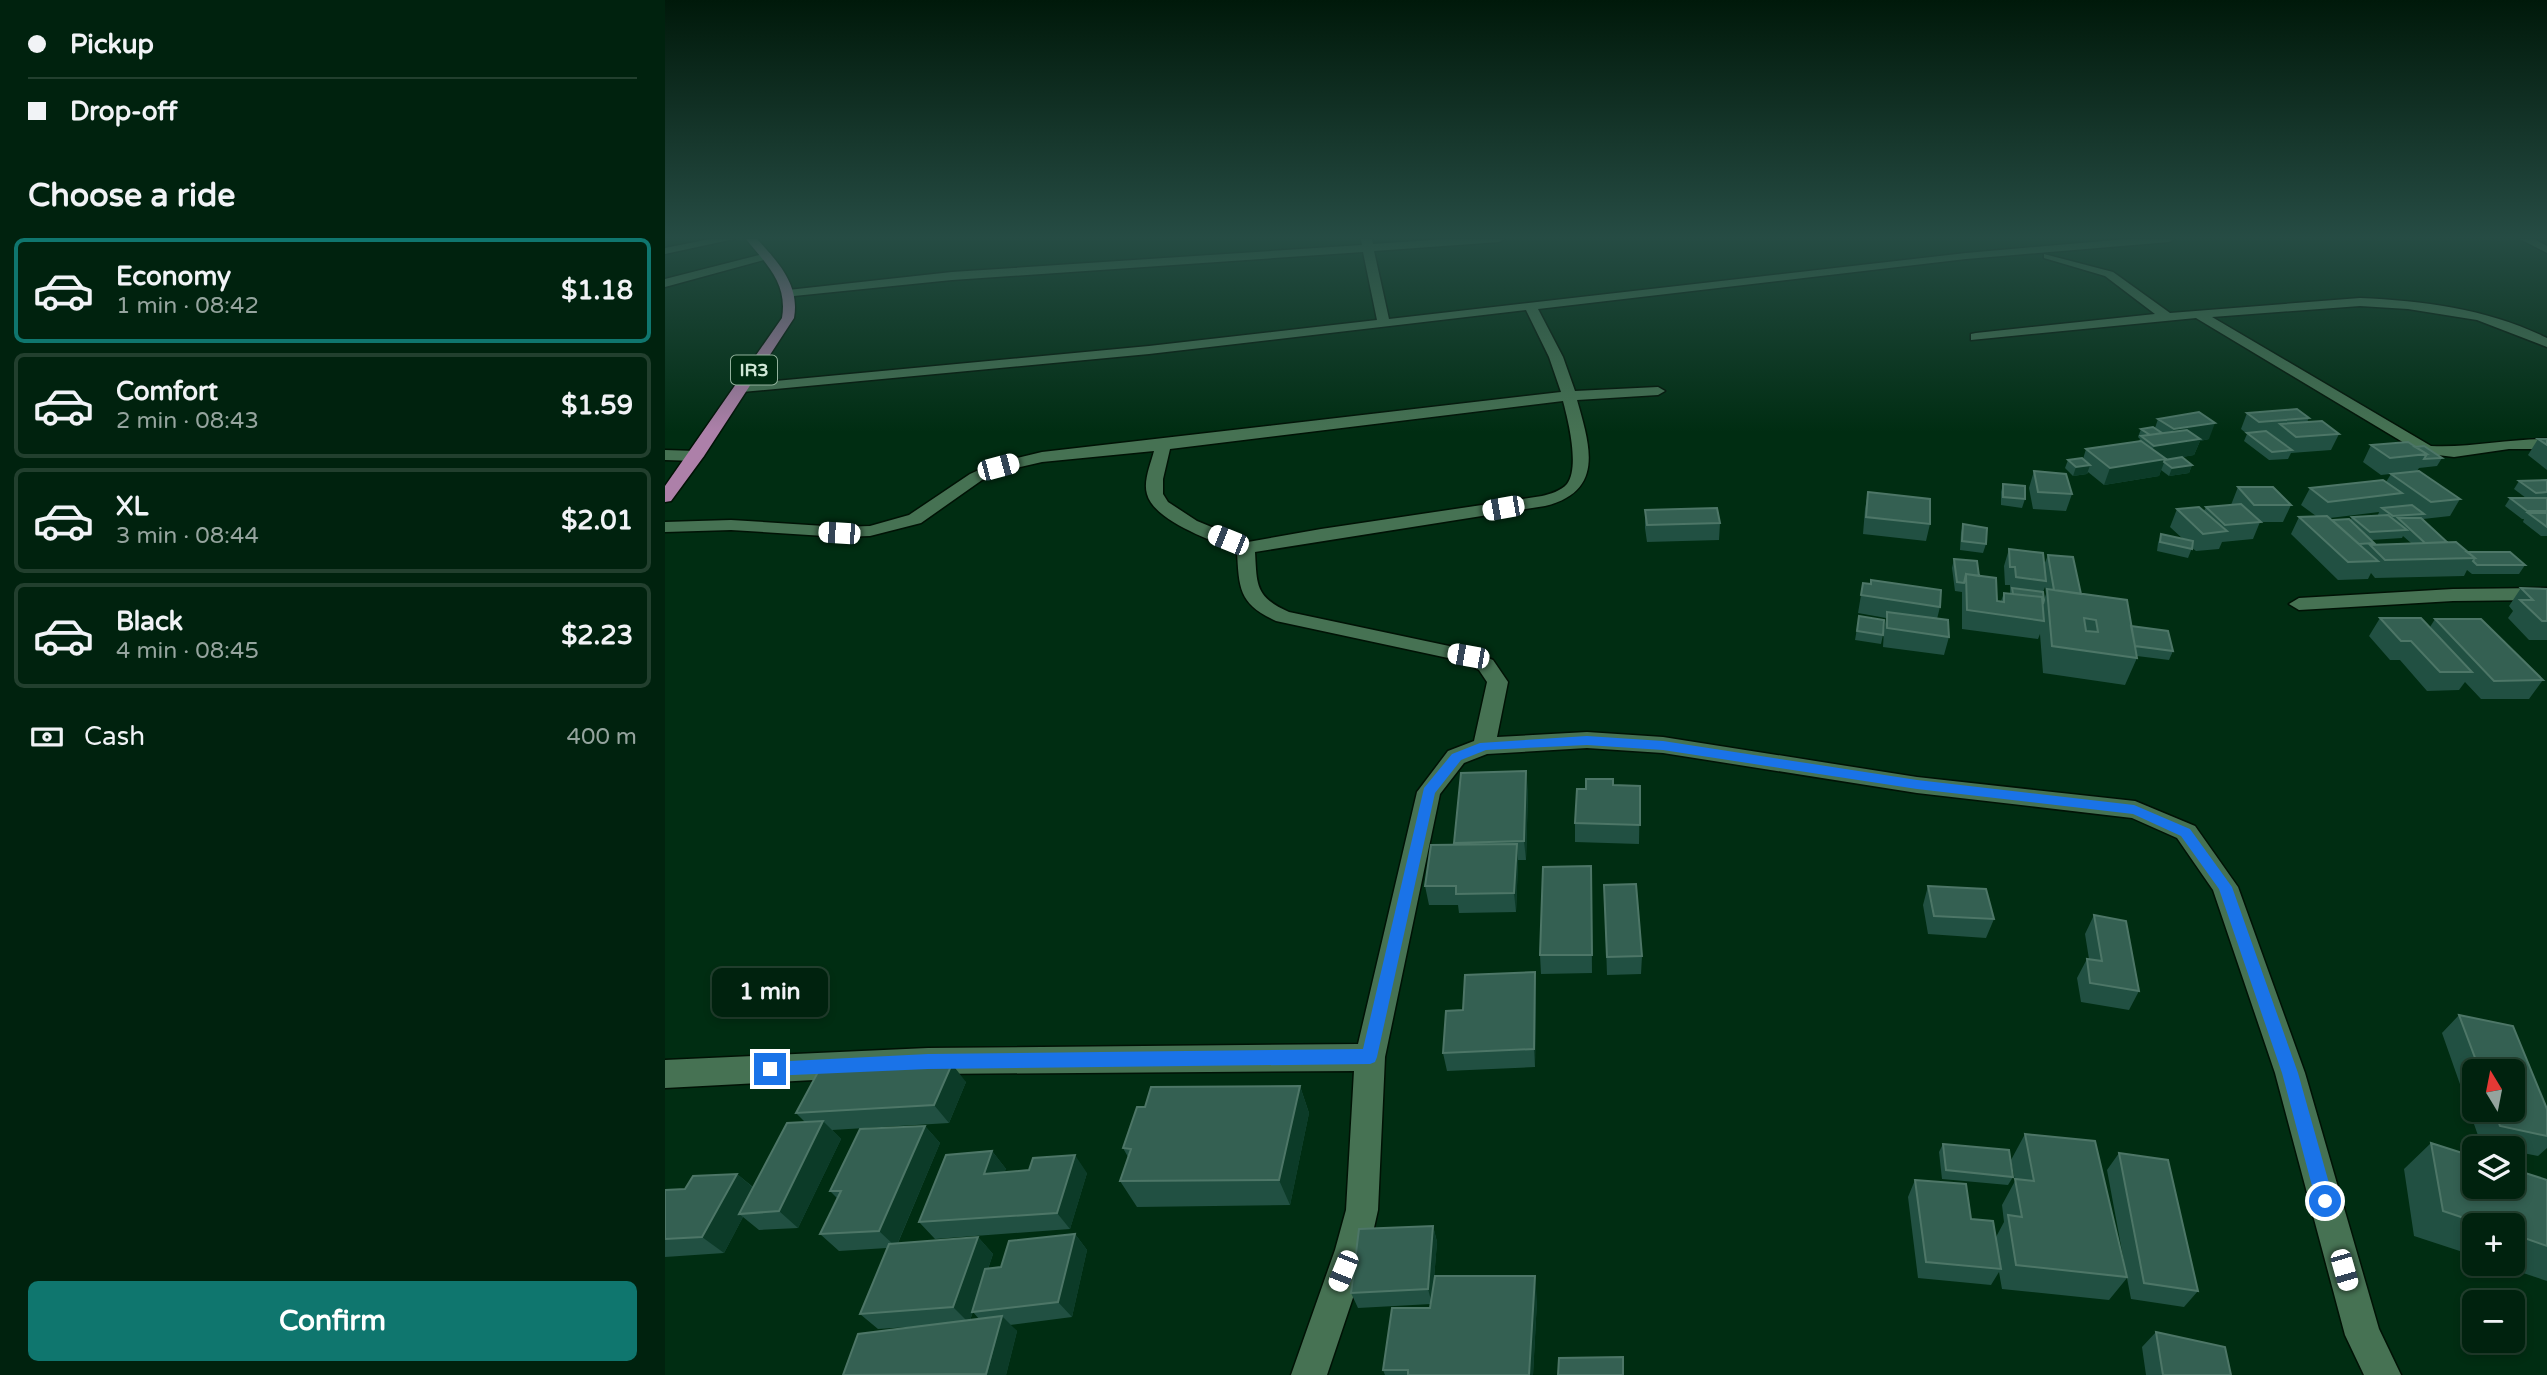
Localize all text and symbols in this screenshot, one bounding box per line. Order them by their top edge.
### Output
text: Pickup [70,29,154,60]
text: Drop-off [70,96,177,127]
text: Choose a ride [28,177,235,215]
icon: car [32,259,95,322]
text: Economy [116,261,231,292]
text: $1.18 [561,275,633,306]
text: 1 min · 08:42 [116,292,259,320]
road number: IR3 [731,356,777,384]
icon: car [32,374,95,437]
text: Comfort [116,376,218,407]
text: $1.59 [561,390,633,421]
text: 2 min · 08:43 [116,407,259,435]
car [975,451,1022,483]
icon: car [32,489,95,552]
text: XL [116,491,148,522]
car [1481,494,1526,522]
text: $2.01 [561,505,633,536]
car [818,521,861,545]
text: 3 min · 08:44 [116,522,259,550]
car [1205,522,1252,558]
icon: car [32,604,95,667]
text: Black [116,606,183,637]
text: $2.23 [561,620,633,651]
text: 4 min · 08:45 [116,637,259,665]
car [1446,642,1491,670]
icon: cash [28,718,66,756]
text: Cash [84,721,145,752]
text: 400 m [567,723,637,751]
callout: 1 min [712,968,828,1016]
text: 1 min [739,978,801,1006]
route end [754,1053,786,1085]
north arrow [2462,1059,2525,1122]
map controls [2462,1059,2525,1353]
button: layers [2462,1136,2525,1199]
route start [2309,1185,2341,1217]
button: + [2462,1213,2525,1276]
car [2329,1247,2360,1293]
car [1326,1248,1361,1294]
button: Confirm [28,1281,637,1361]
button: − [2462,1290,2525,1353]

